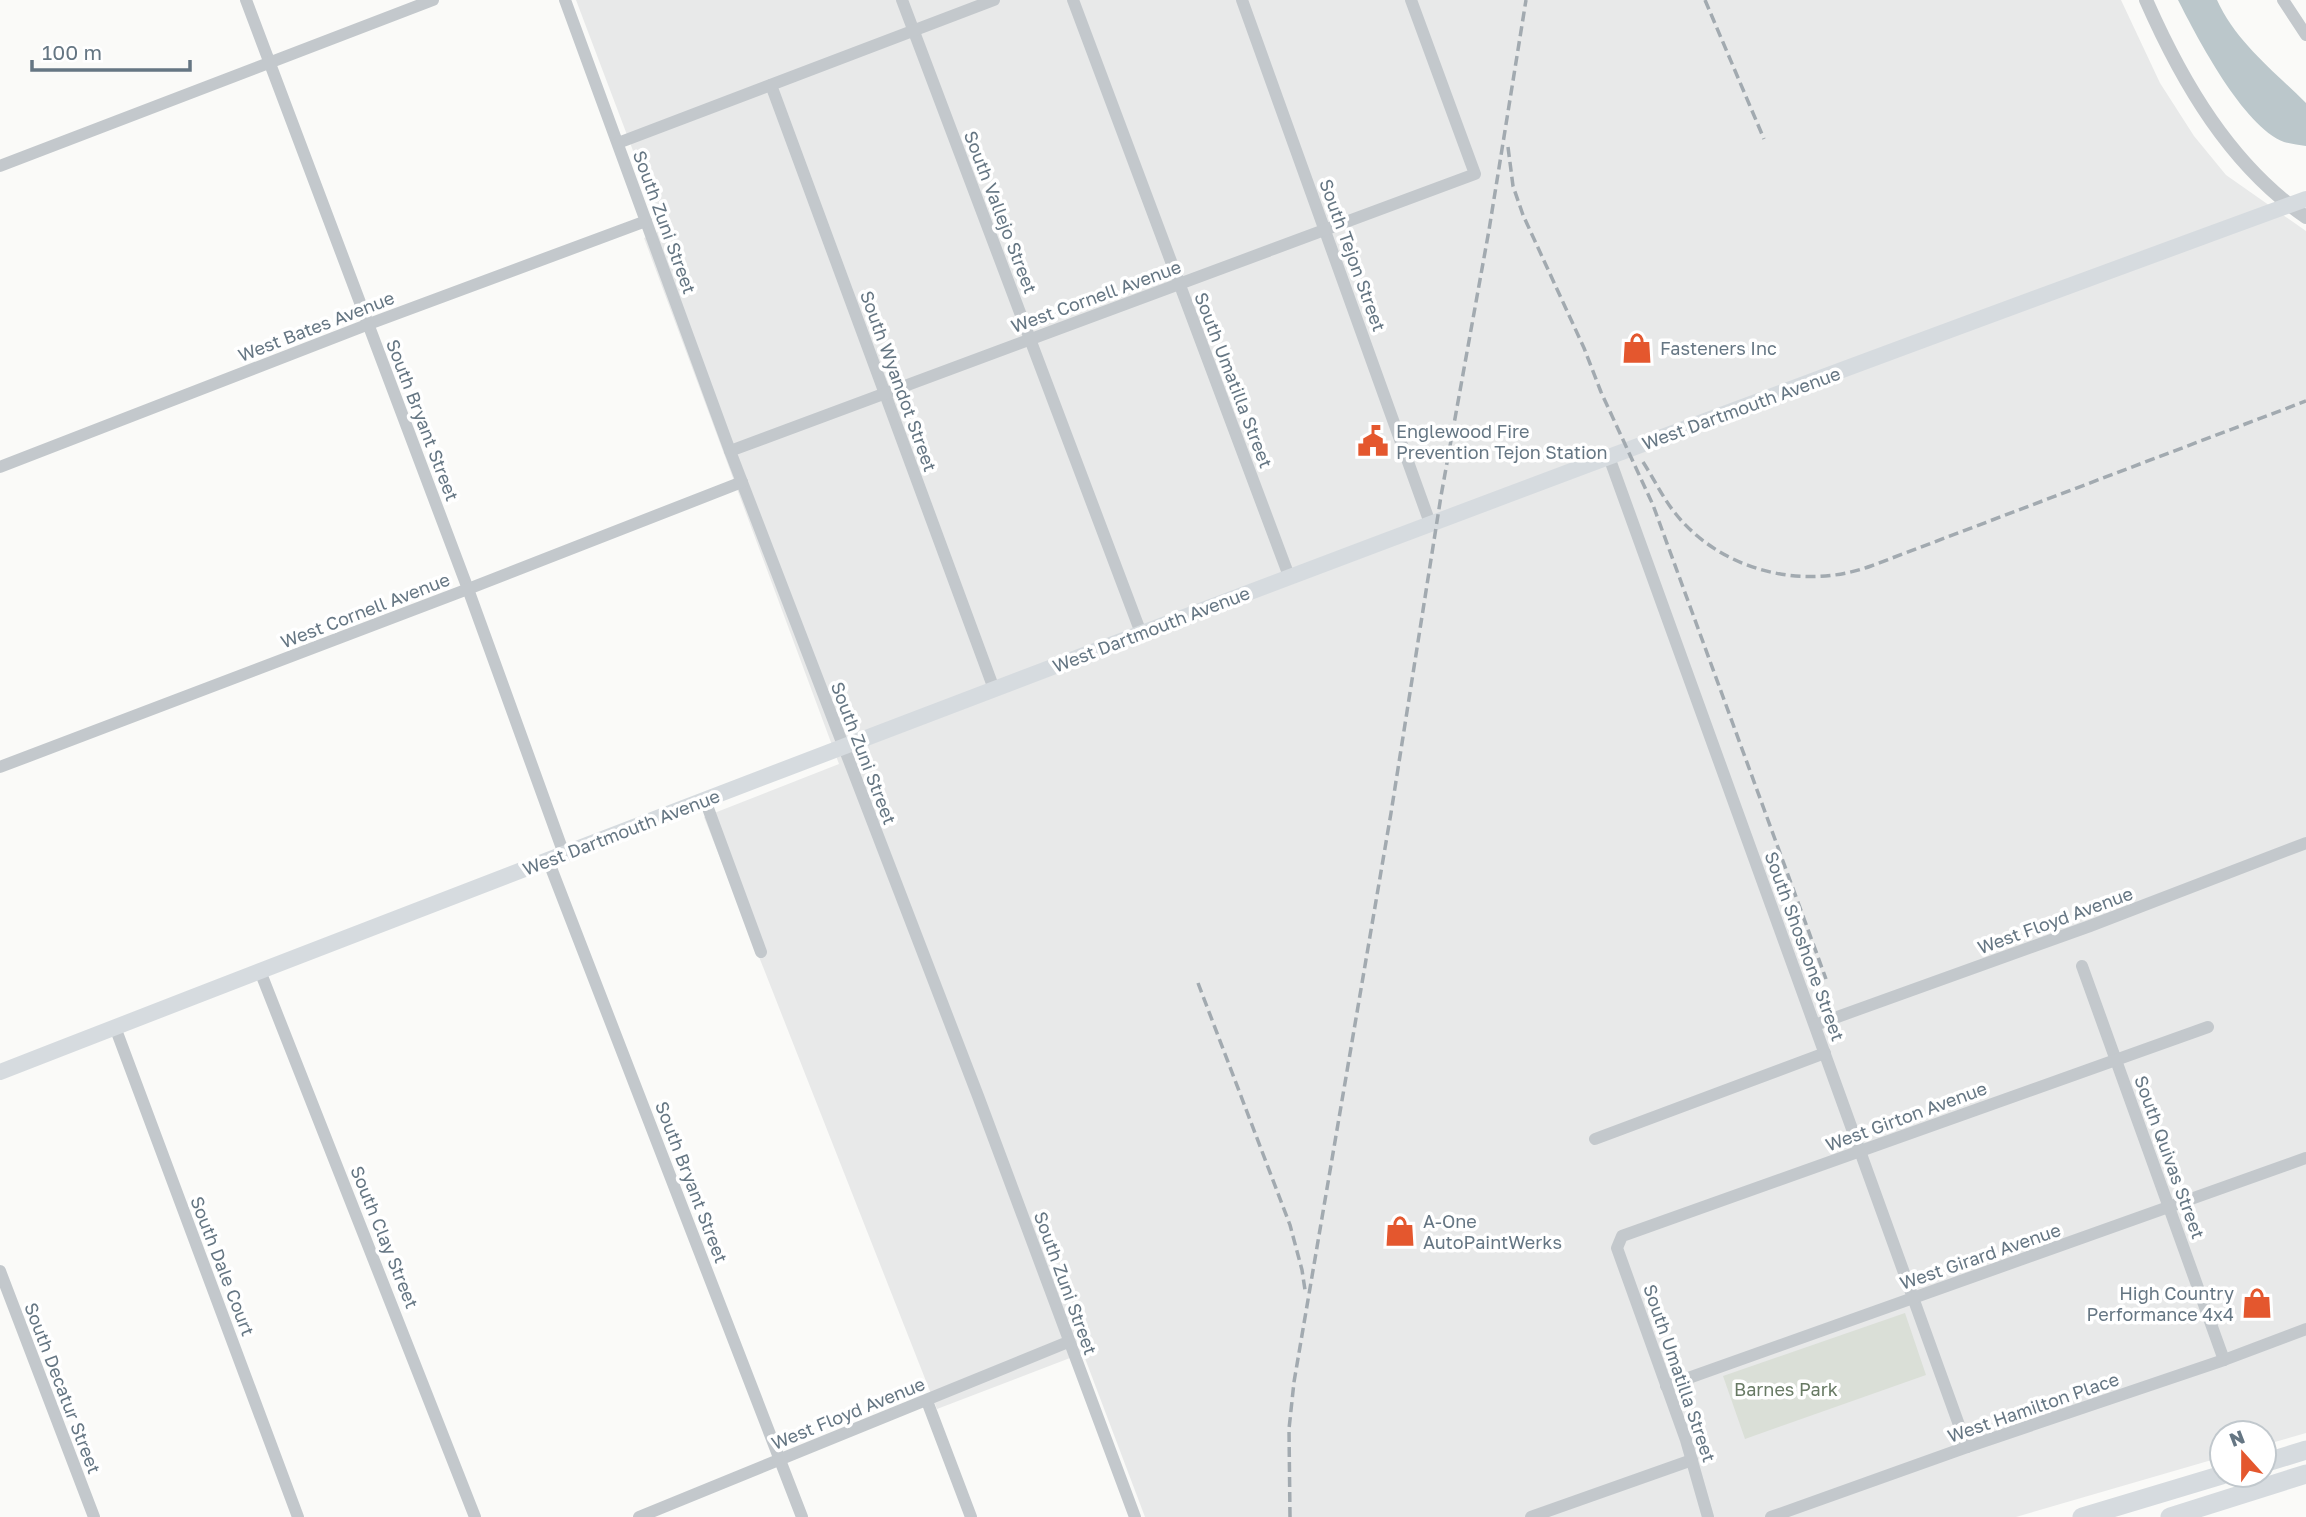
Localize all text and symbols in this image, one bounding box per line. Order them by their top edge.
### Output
scale bar [32,28,189,72]
text: 100 m [42,39,102,65]
street label: South Vallejo Street [960,128,1042,296]
street label: South Zuni Street [629,147,701,297]
street label: South Tejon Street [1315,176,1391,334]
street label: West Cornell Avenue [1008,255,1184,337]
street label: West Bates Avenue [235,286,397,366]
street label: South Wyandot Street [856,288,942,474]
street label: South Umatilla Street [1190,289,1278,471]
shop icon: Fasteners Inc [1620,331,1654,365]
street label: South Bryant Street [382,336,464,504]
place label: Fasteners Inc [1660,337,1777,359]
street label: West Dartmouth Avenue [1639,362,1843,454]
place label: Englewood Fire Prevention Tejon Station [1396,420,1608,463]
public building icon: Englewood Fire Prevention Tejon Station [1356,424,1390,458]
street label: West Cornell Avenue [277,568,453,652]
street label: West Dartmouth Avenue [1049,581,1253,677]
street label: South Zuni Street [827,679,901,827]
street label: West Dartmouth Avenue [519,784,723,880]
street label: South Shoshone Street [1760,848,1850,1044]
street label: West Floyd Avenue [1974,882,2136,958]
street label: South Quivas Street [2130,1072,2210,1242]
street label: West Girton Avenue [1822,1077,1990,1155]
street label: South Bryant Street [651,1098,733,1266]
street label: South Clay Street [346,1163,424,1311]
street label: South Dale Court [186,1193,260,1339]
street label: South Zuni Street [1030,1208,1102,1358]
place label: A-One AutoPaintWerks [1423,1210,1562,1253]
shop icon: A-One AutoPaintWerks [1383,1214,1417,1248]
street label: West Girard Avenue [1897,1218,2063,1294]
street label: South Umatilla Street [1639,1281,1721,1465]
place label: High Country Performance 4x4 [2087,1282,2234,1325]
shop icon: High Country Performance 4x4 [2240,1286,2274,1320]
street label: South Decatur Street [20,1299,106,1477]
street label: West Hamilton Place [1944,1367,2122,1447]
street label: West Floyd Avenue [768,1372,928,1454]
park label: Barnes Park [1734,1378,1838,1400]
north arrow [2208,1419,2278,1489]
text: N [2226,1424,2248,1451]

